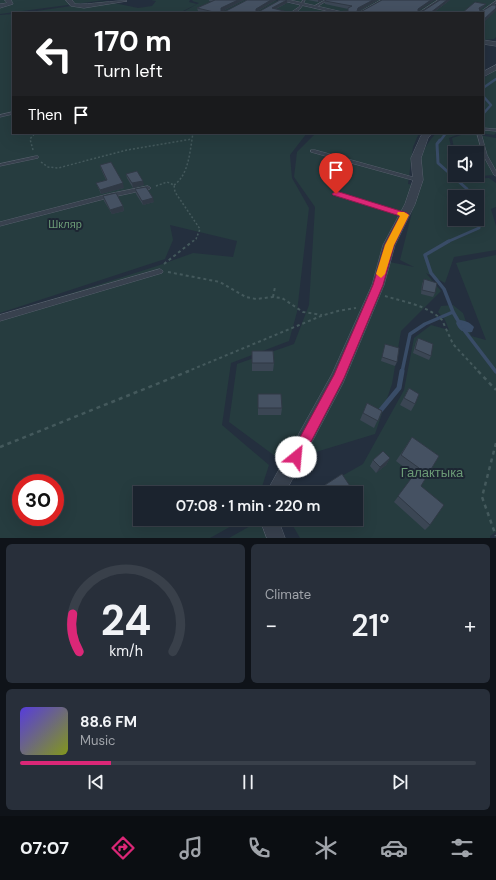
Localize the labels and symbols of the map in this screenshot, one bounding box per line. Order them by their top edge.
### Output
pin [319,153,353,194]
park label: Шкляр [48,217,82,231]
position arrow [275,436,317,478]
park label: Галактыка [401,464,464,481]
speed limit sign: 30 [12,474,64,526]

